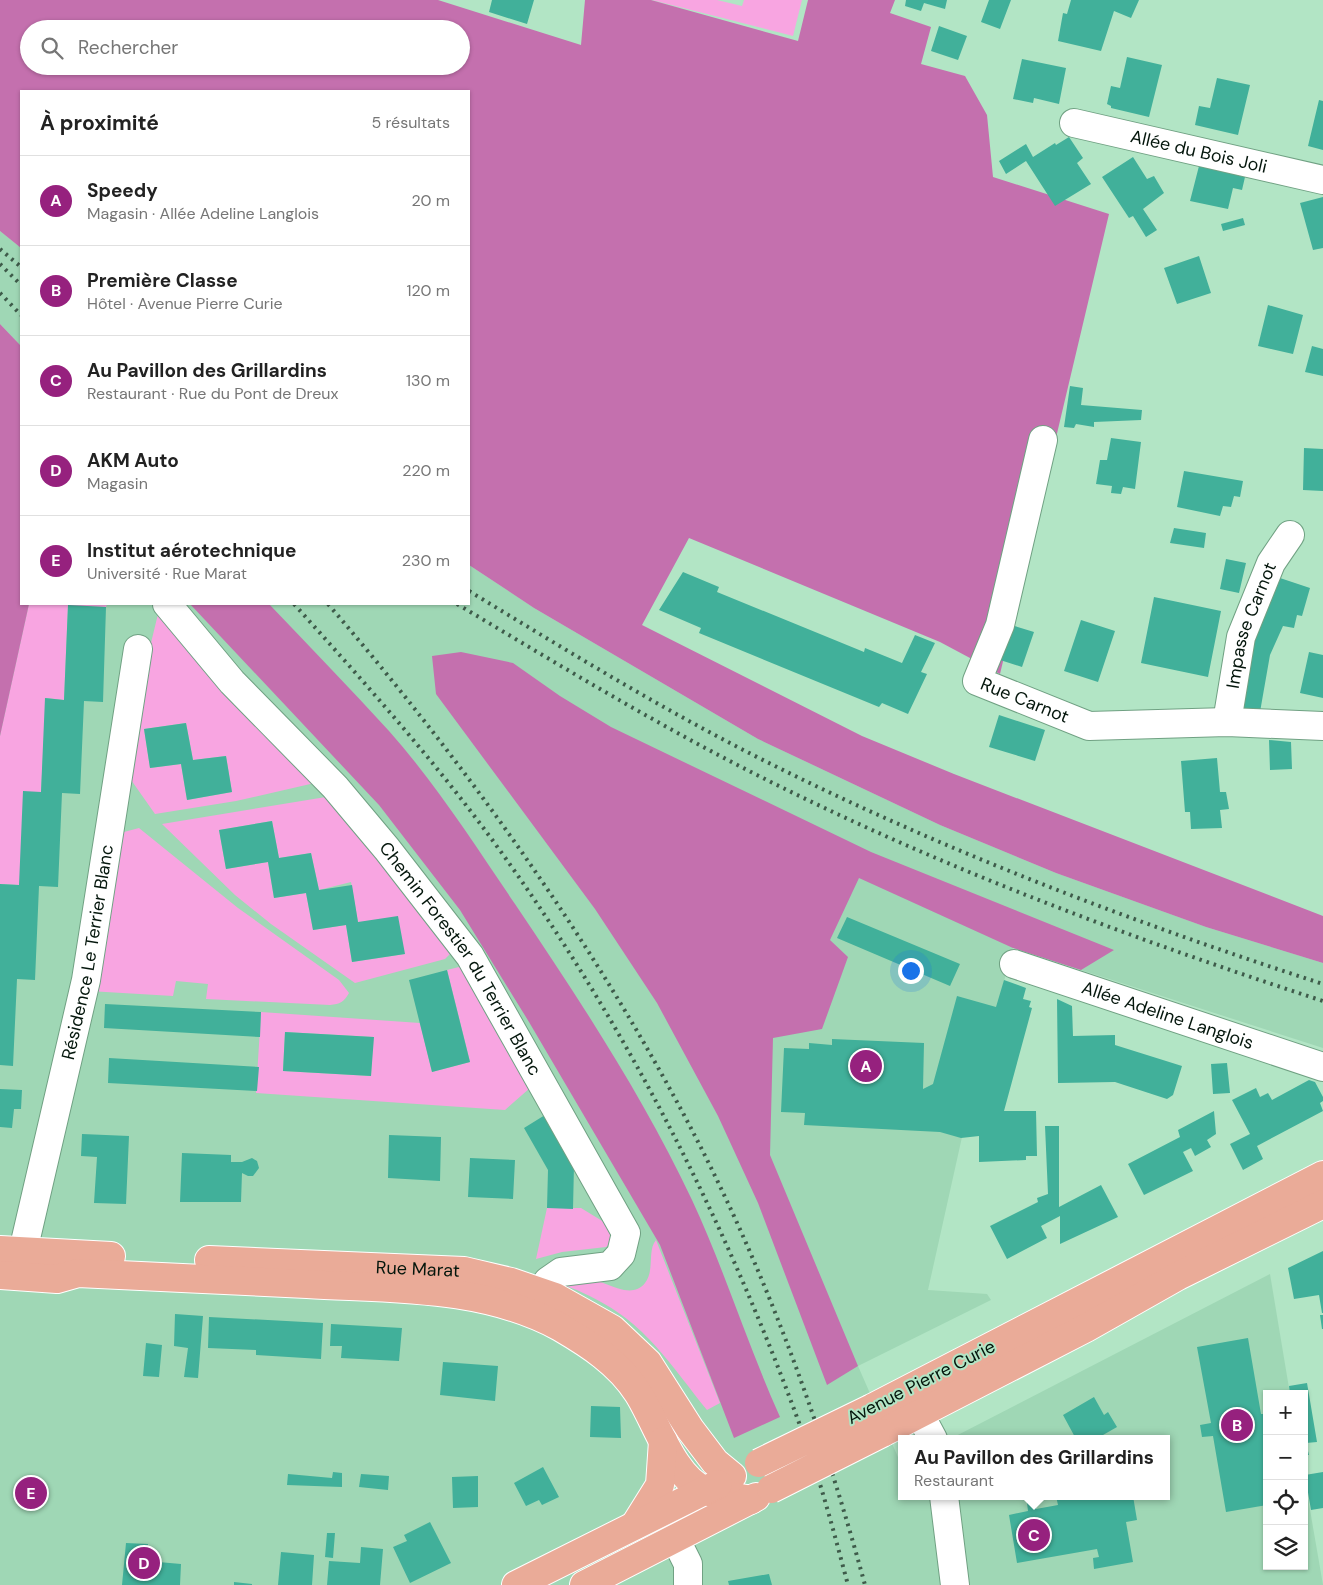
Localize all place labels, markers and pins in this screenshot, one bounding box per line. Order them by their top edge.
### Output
pin: A [850,1047,882,1085]
pin: B [1221,1406,1253,1444]
pin: E [15,1474,47,1512]
pin: C [1018,1516,1050,1554]
pin: D [128,1544,160,1582]

